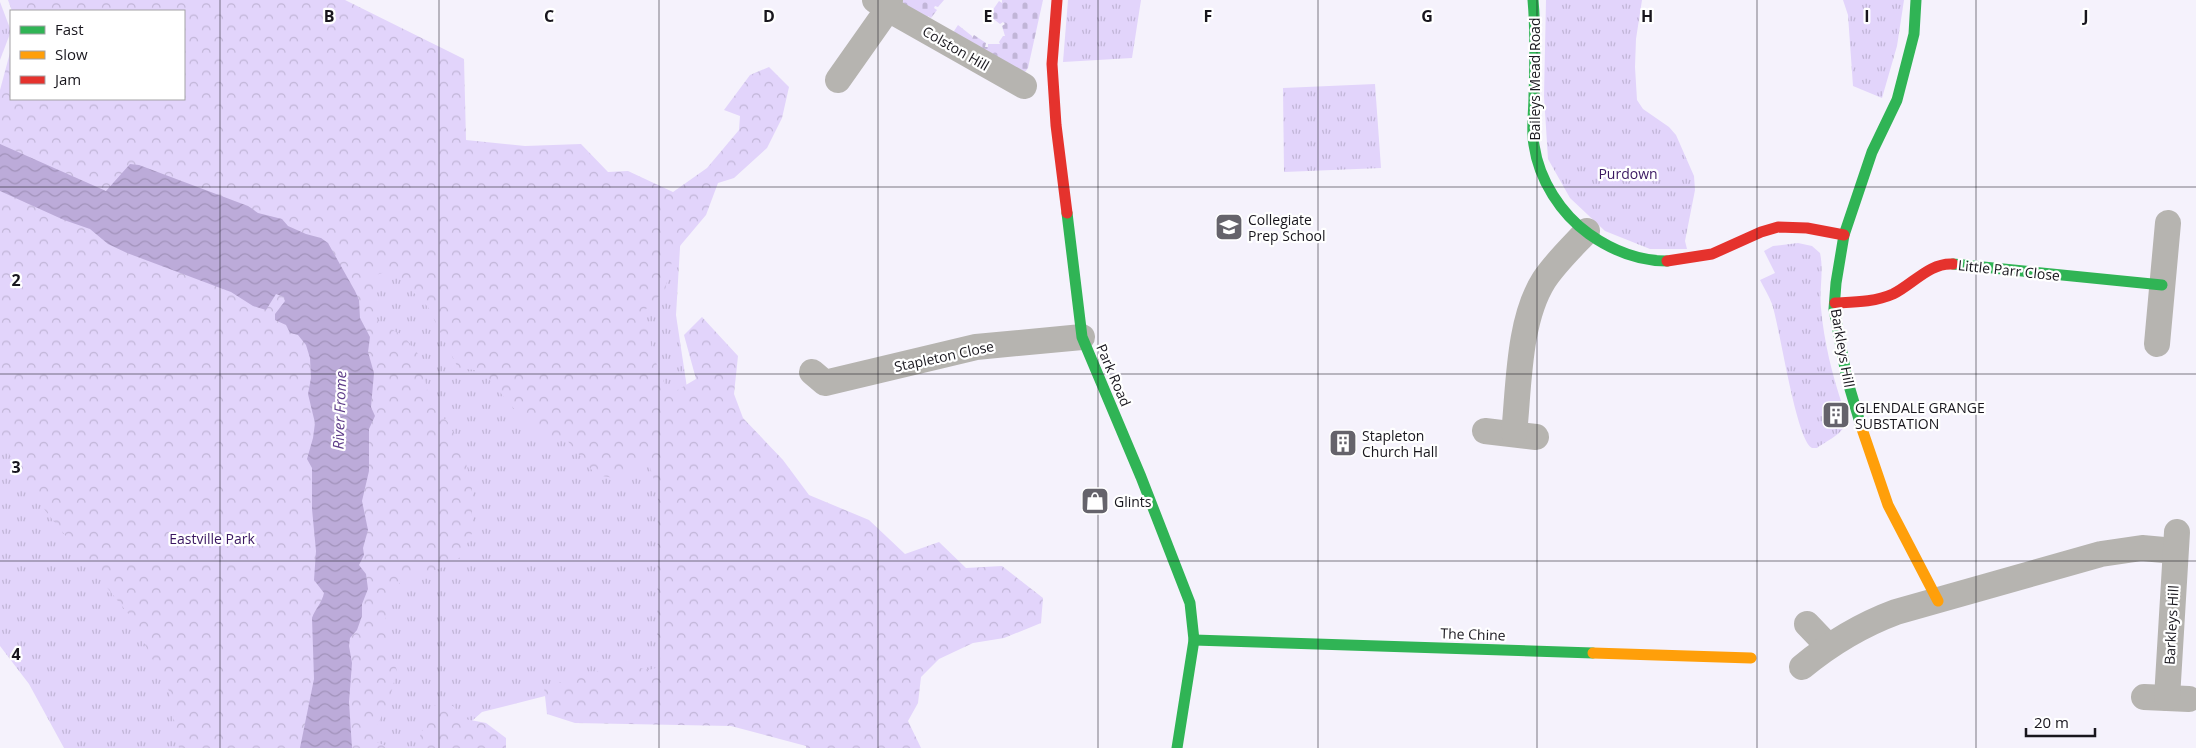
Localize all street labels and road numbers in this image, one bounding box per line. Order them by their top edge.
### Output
street label: Baileys Mead Road [1525,18,1544,140]
street label: Colston Hill [919,21,993,75]
street label: Little Parr Close [1957,255,2061,285]
street label: Barkleys Hill [1827,307,1859,389]
street label: Stapleton Close [892,336,996,376]
street label: Park Road [1092,341,1136,409]
street label: Barkleys Hill [2159,585,2183,665]
street label: The Chine [1440,623,1506,645]

